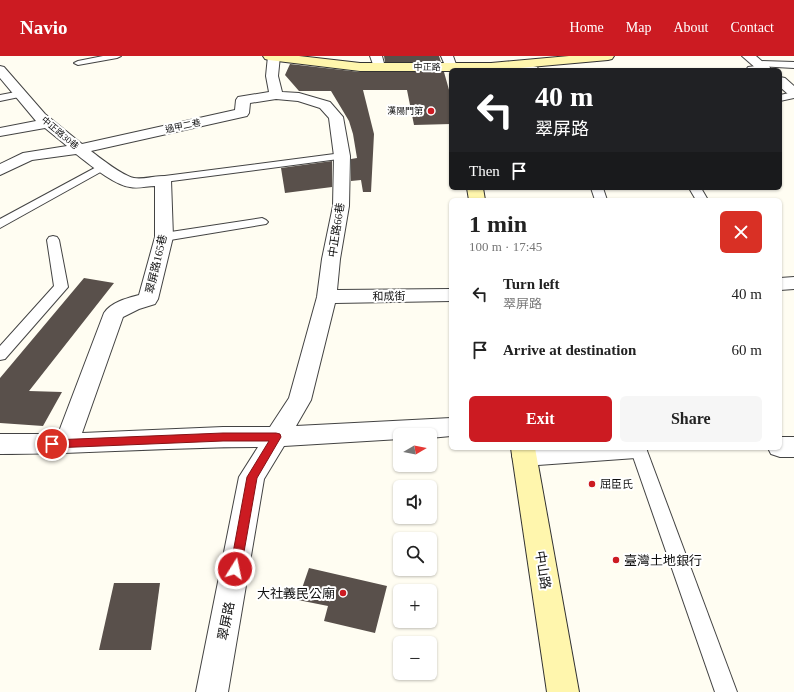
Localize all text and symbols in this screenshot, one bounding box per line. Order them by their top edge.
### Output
text: Navio [20,17,68,38]
text: Home [570,20,604,35]
text: Map [626,20,651,35]
text: About [673,20,708,35]
text: Contact [730,20,774,35]
street label: 中正路 [413,62,441,72]
text: 40 m [535,81,593,112]
icon: left [469,84,521,136]
place label: 漢陽門第 [387,106,423,116]
marker: 漢陽門第 [426,106,436,116]
street label: 中正路30巷 [40,115,80,151]
street label: 過甲二巷 [164,117,202,135]
text: 翠屏路 [535,119,589,139]
icon: arrive [508,160,530,182]
text: Then [469,163,500,179]
street label: 中正路66巷 [326,202,346,258]
text: 1 min [469,211,527,237]
button: close [720,211,762,253]
street label: 翠屏路165巷 [143,233,169,295]
text: 100 m · 17:45 [469,239,542,254]
text: Turn left [503,276,560,292]
icon: left [469,283,491,305]
text: 40 m [732,286,762,302]
street label: 和成街 [372,290,406,302]
text: 翠屏路 [503,296,542,311]
icon: arrive [469,339,491,361]
text: Arrive at destination [503,342,636,358]
text: 60 m [732,342,762,358]
button: Exit [469,396,612,442]
button: Share [620,396,762,442]
pin [35,427,69,461]
north arrow [393,428,437,472]
map controls [393,428,437,680]
icon: arrive [41,433,63,455]
place label: 屈臣氏 [600,478,633,490]
marker: 屈臣氏 [587,479,597,489]
button: sound [393,480,437,524]
button: search [393,532,437,576]
position arrow [214,548,256,590]
street label: 中山路 [533,550,553,590]
place label: 臺灣土地銀行 [624,553,702,568]
marker: 臺灣土地銀行 [611,555,621,565]
button: + [393,584,437,628]
place label: 大社義民公廟 [257,586,335,601]
marker: 大社義民公廟 [338,588,348,598]
street label: 翠屏路 [215,600,237,642]
button: − [393,636,437,680]

